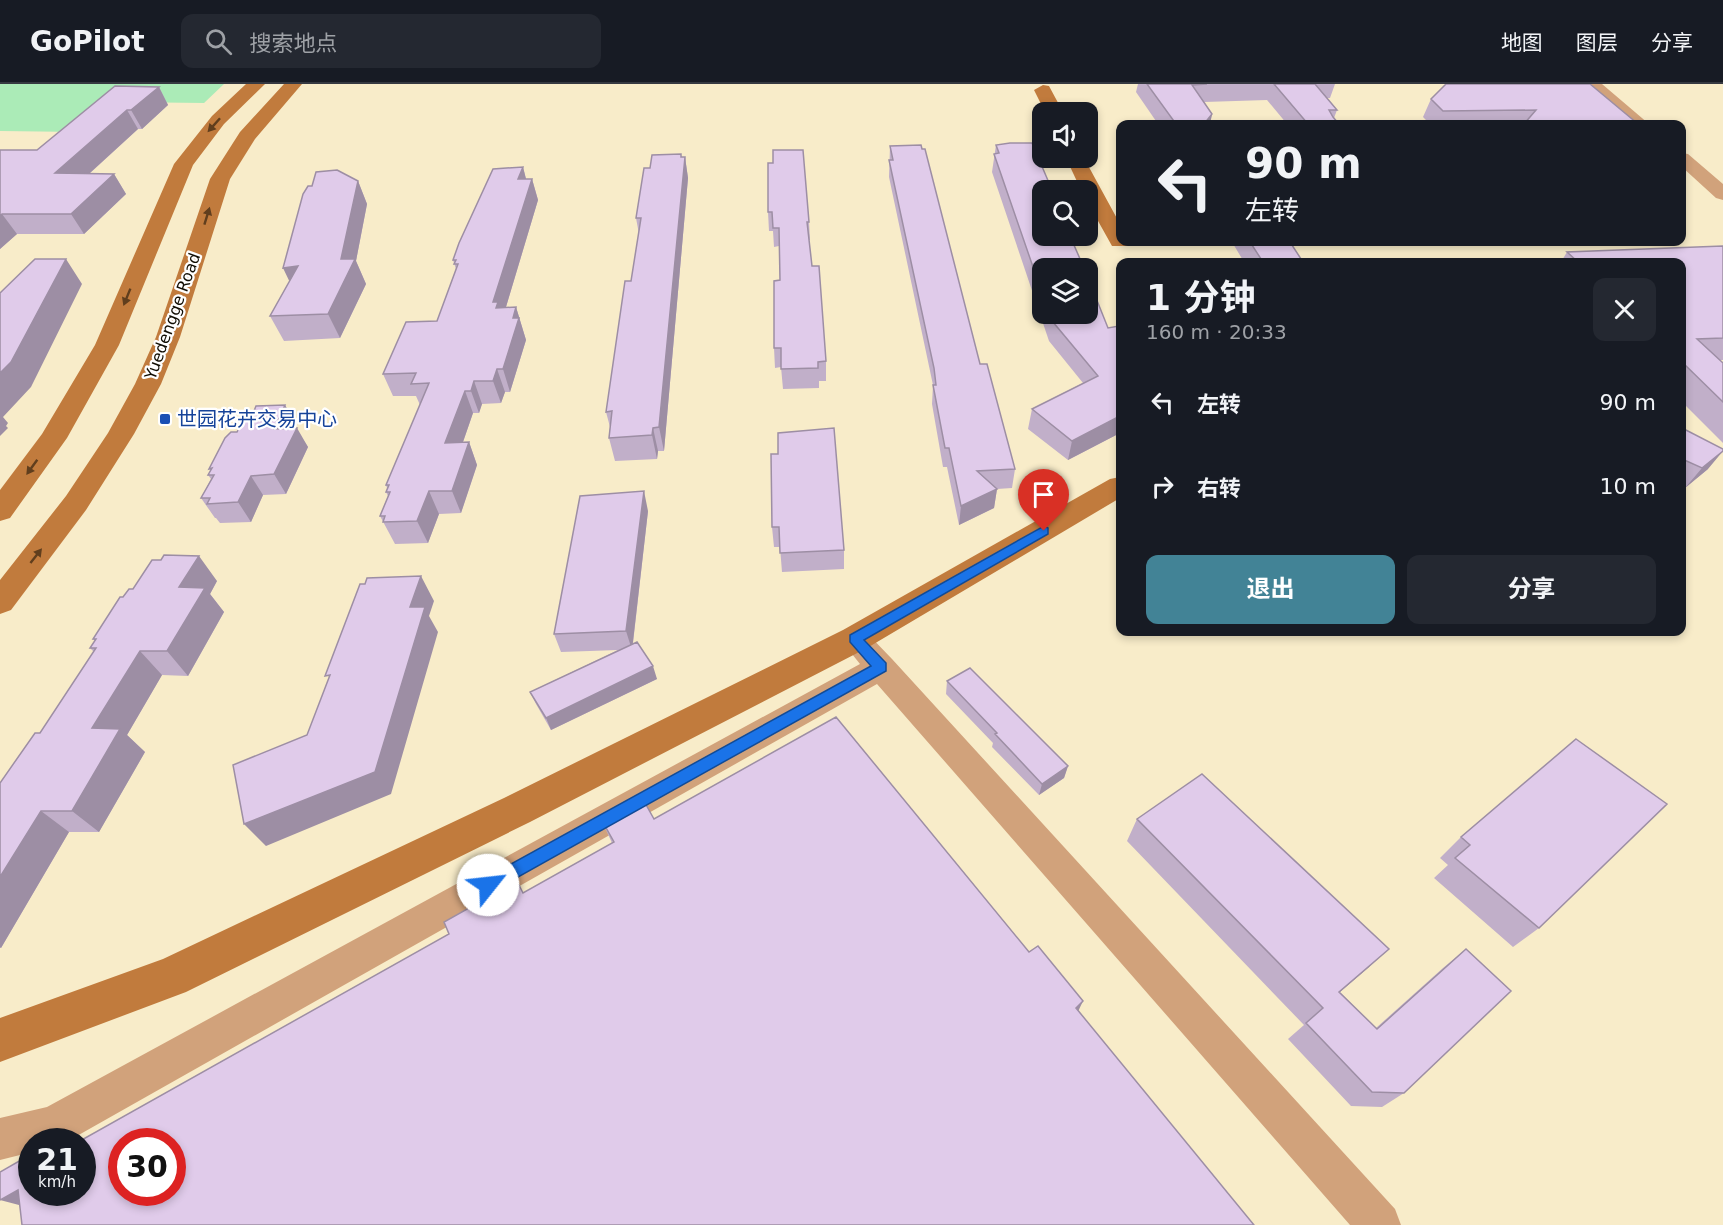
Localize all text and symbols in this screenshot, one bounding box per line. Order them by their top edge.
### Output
search box [181,14,601,68]
text: GoPilot [30,25,145,58]
icon: search [202,25,235,58]
text: 搜索地点 [250,31,338,56]
text: 地图 [1501,31,1543,55]
text: 图层 [1576,31,1618,55]
text: 分享 [1651,31,1693,55]
map controls [1032,102,1098,324]
button: sound [1032,102,1098,168]
one-way arrow [207,117,221,132]
text: 90 m [1245,139,1362,188]
icon: left [1146,144,1224,222]
button: search [1032,180,1098,246]
text: 左转 [1245,195,1299,226]
one-way arrow [203,207,212,225]
street label: Yuedengge Road [140,250,204,383]
button: layers [1032,258,1098,324]
text: 1 分钟 [1146,277,1256,318]
button: close [1593,278,1656,341]
one-way arrow [122,289,132,307]
text: 160 m · 20:33 [1146,320,1287,344]
icon: left [1146,386,1179,419]
text: 90 m [1600,390,1656,415]
text: 左转 [1197,392,1241,417]
place label: 世园花卉交易中心 [177,407,337,431]
marker: 世园花卉交易中心 [158,412,172,426]
one-way arrow [26,459,38,475]
pin [1018,469,1069,531]
icon: right [1146,470,1179,503]
text: 10 m [1600,474,1656,499]
text: 右转 [1197,476,1241,501]
icon: arrive [1027,478,1060,511]
one-way arrow [29,548,41,563]
button: 退出 [1146,555,1395,624]
button: 分享 [1407,555,1656,624]
position arrow [456,853,520,917]
speed limit sign: 30 [108,1128,186,1206]
text: 21 [36,1142,78,1177]
text: km/h [38,1173,76,1191]

